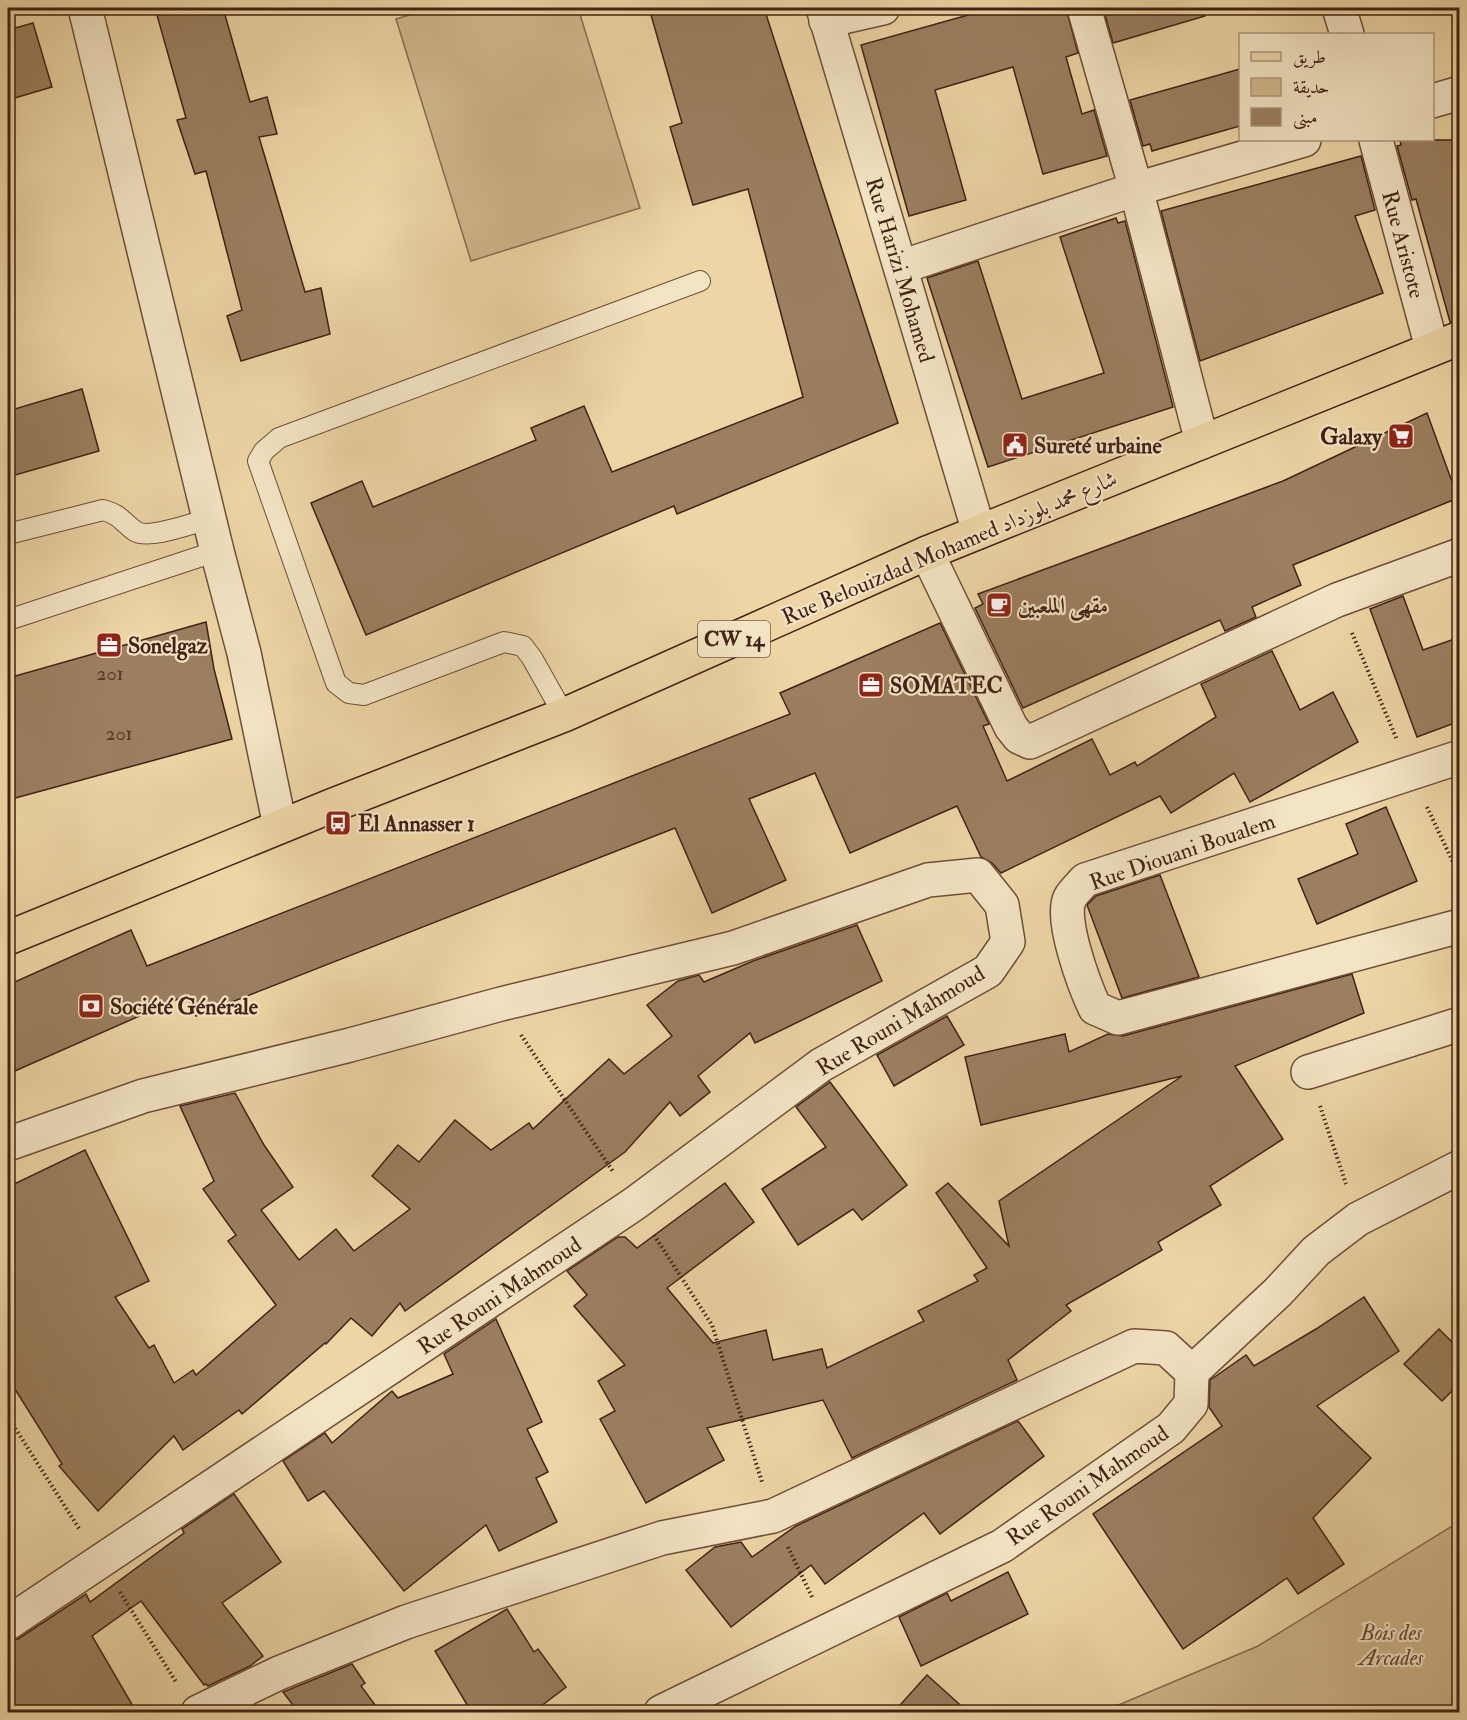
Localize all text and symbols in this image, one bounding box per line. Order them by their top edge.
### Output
legend [1239,33,1434,141]
text: طريق [1293,46,1326,69]
text: حديقة [1293,76,1329,99]
text: مبنى [1293,106,1318,130]
street label: Rue Harizi Mohamed [859,174,941,366]
street label: Rue Aristote [1375,188,1431,301]
supermarket icon: Galaxy [1386,421,1416,451]
place label: Galaxy [1320,423,1383,452]
public building icon: Sureté urbaine [1000,430,1030,460]
place label: Sureté urbaine [1034,432,1162,460]
street label: Rue Belouizdad Mohamed شارع محمد بلوزداد [778,464,1123,635]
cafe icon: مقهى الملعبين [984,590,1014,620]
place label: مقهى الملعبين [1018,592,1108,621]
road number: CW 14 [698,621,770,657]
office icon: Sonelgaz [94,630,124,660]
place label: Sonelgaz [128,632,208,661]
house number: 201 [96,661,124,686]
office icon: SOMATEC [856,670,886,700]
place label: SOMATEC [890,672,1003,700]
house number: 201 [105,721,133,746]
street label: Rue Diouani Boualem [1086,807,1279,897]
bus stop icon: El Annasser 1 [323,808,353,838]
place label: El Annasser 1 [358,810,475,838]
street label: Rue Rouni Mahmoud [811,959,990,1082]
bank icon: Société Générale [76,991,106,1021]
place label: Société Générale [110,993,259,1021]
street label: Rue Rouni Mahmoud [412,1231,587,1361]
street label: Rue Rouni Mahmoud [1001,1419,1174,1552]
park label: Bois des Arcades [1357,1619,1424,1672]

